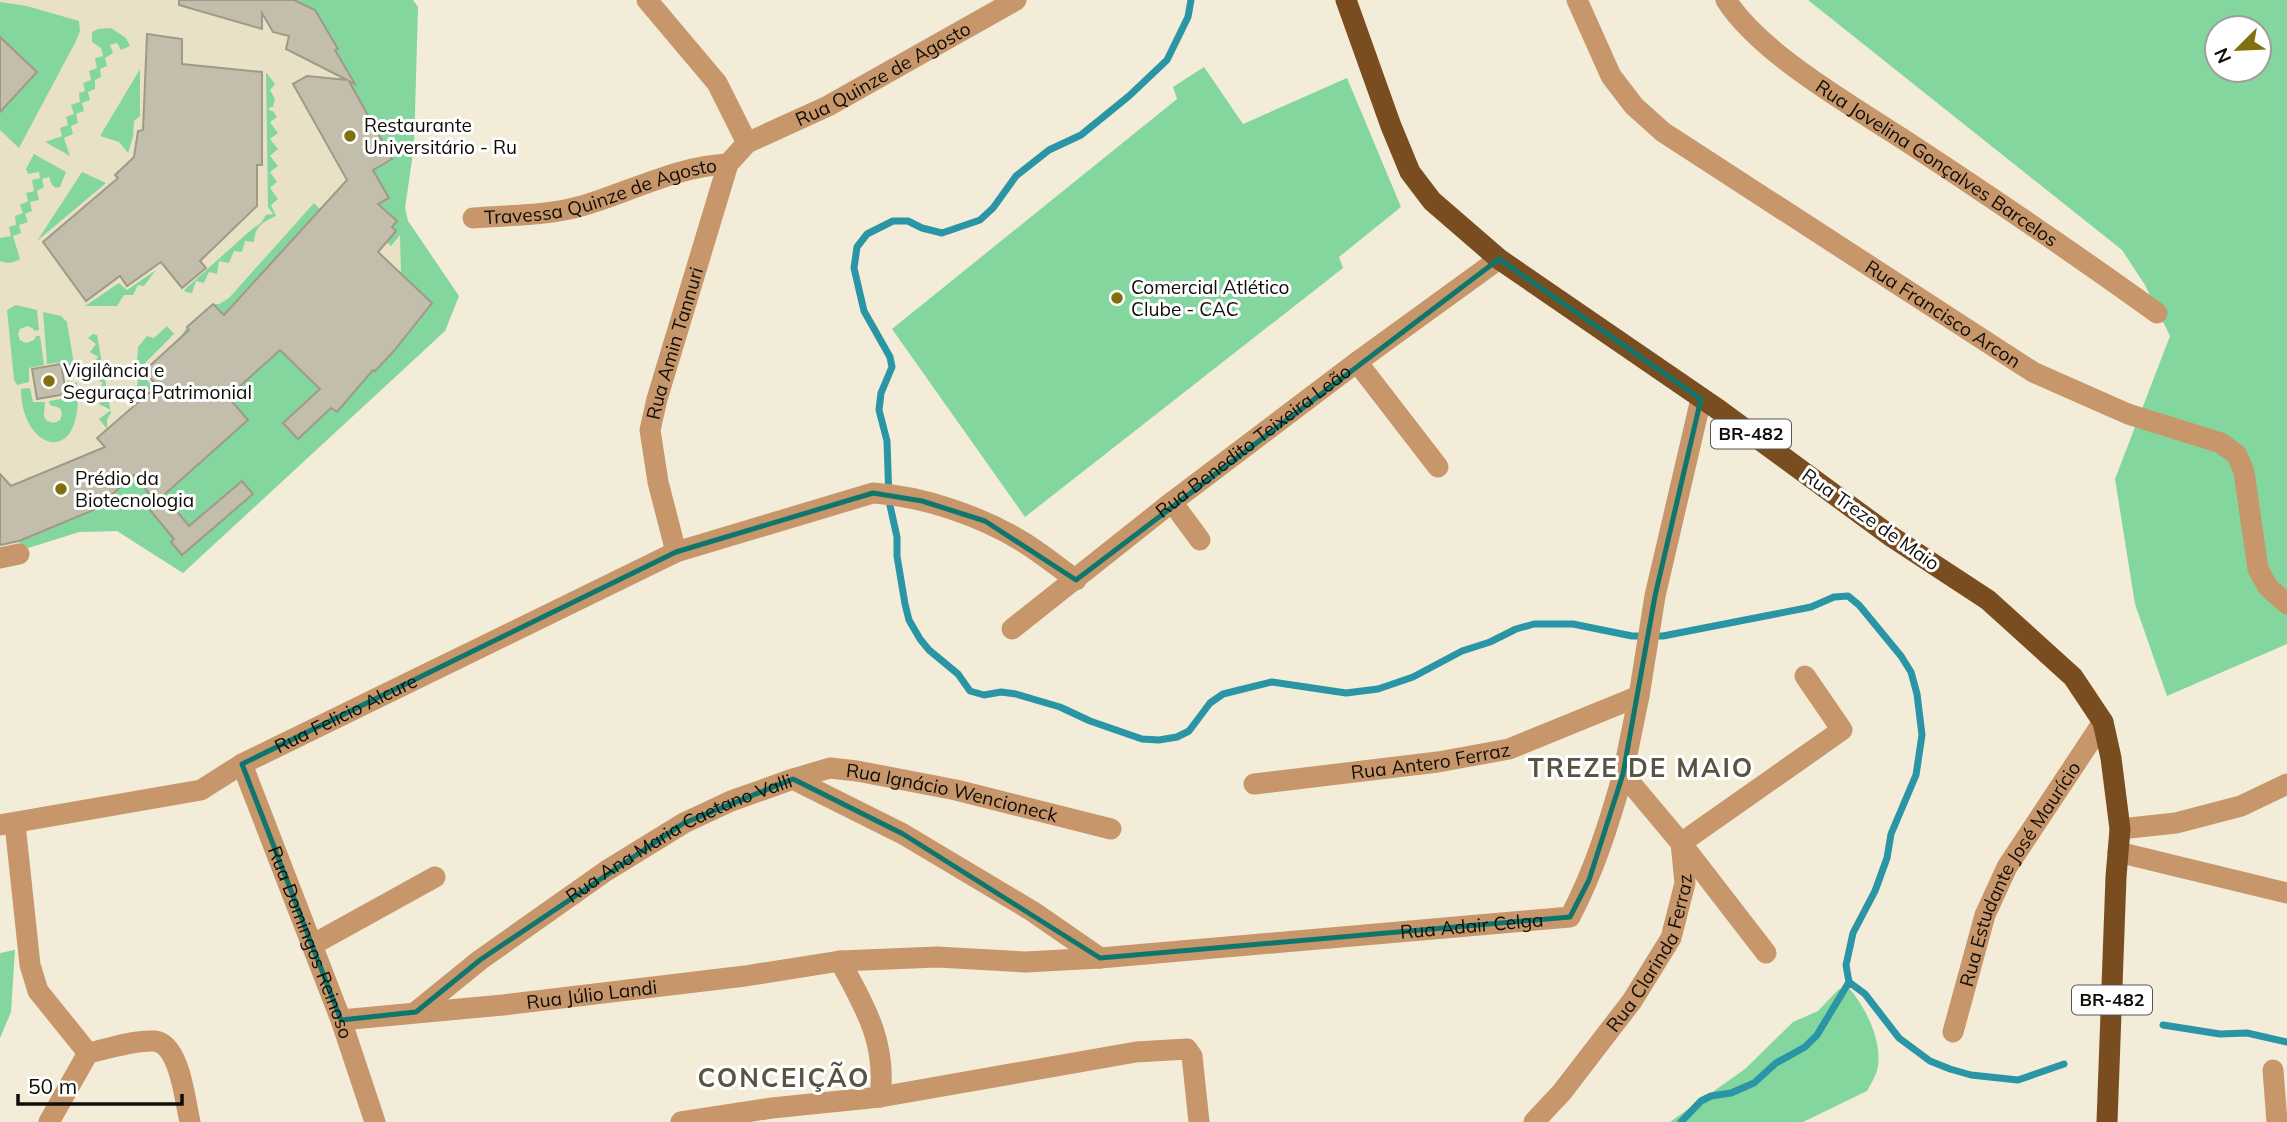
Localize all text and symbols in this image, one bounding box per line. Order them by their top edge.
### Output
north arrow [2203,14,2273,84]
street label: Rua Quinze de Agosto [791,16,975,131]
text: N [2209,44,2236,67]
street label: Rua Jovelina Gonçalves Barcelos [1811,74,2063,252]
place label: Restaurante Universitário - Ru [364,113,517,159]
marker: Restaurante Universitário - Ru [342,128,358,144]
street label: Travessa Quinze de Agosto [483,153,718,229]
street label: Rua Francisco Arcon [1861,255,2026,373]
street label: Rua Amin Tannuri [641,264,708,422]
place label: Comercial Atlético Clube - CAC [1131,275,1289,321]
marker: Comercial Atlético Clube - CAC [1109,290,1125,306]
place label: Vigilância e Seguraça Patrimonial [63,358,252,404]
street label: Rua Benedito Teixeira Leão [1150,359,1356,523]
marker: Vigilância e Seguraça Patrimonial [41,373,57,389]
road number: BR-482 [1711,420,1791,448]
street label: Rua Treze de Maio [1798,463,1944,575]
place label: Prédio da Biotecnologia [75,466,194,512]
marker: Prédio da Biotecnologia [53,481,69,497]
street label: Rua Felicio Alcure [270,668,421,758]
street label: Rua Antero Ferraz [1349,737,1512,784]
district label: TREZE DE MAIO [1528,751,1754,784]
street label: Rua Estudante José Maurício [1954,757,2086,989]
street label: Rua Ignácio Wencioneck [845,758,1060,827]
street label: Rua Ana Maria Caetano Valli [561,768,795,908]
street label: Rua Domingos Reinoso [263,842,358,1042]
street label: Rua Clarinda Ferraz [1601,873,1697,1037]
street label: Rua Adair Celga [1399,907,1544,944]
street label: Rua Júlio Landi [525,975,658,1014]
road number: BR-482 [2072,986,2152,1015]
district label: CONCEIÇÃO [698,1061,870,1094]
scale bar [18,1062,182,1106]
text: 50 m [28,1073,77,1099]

